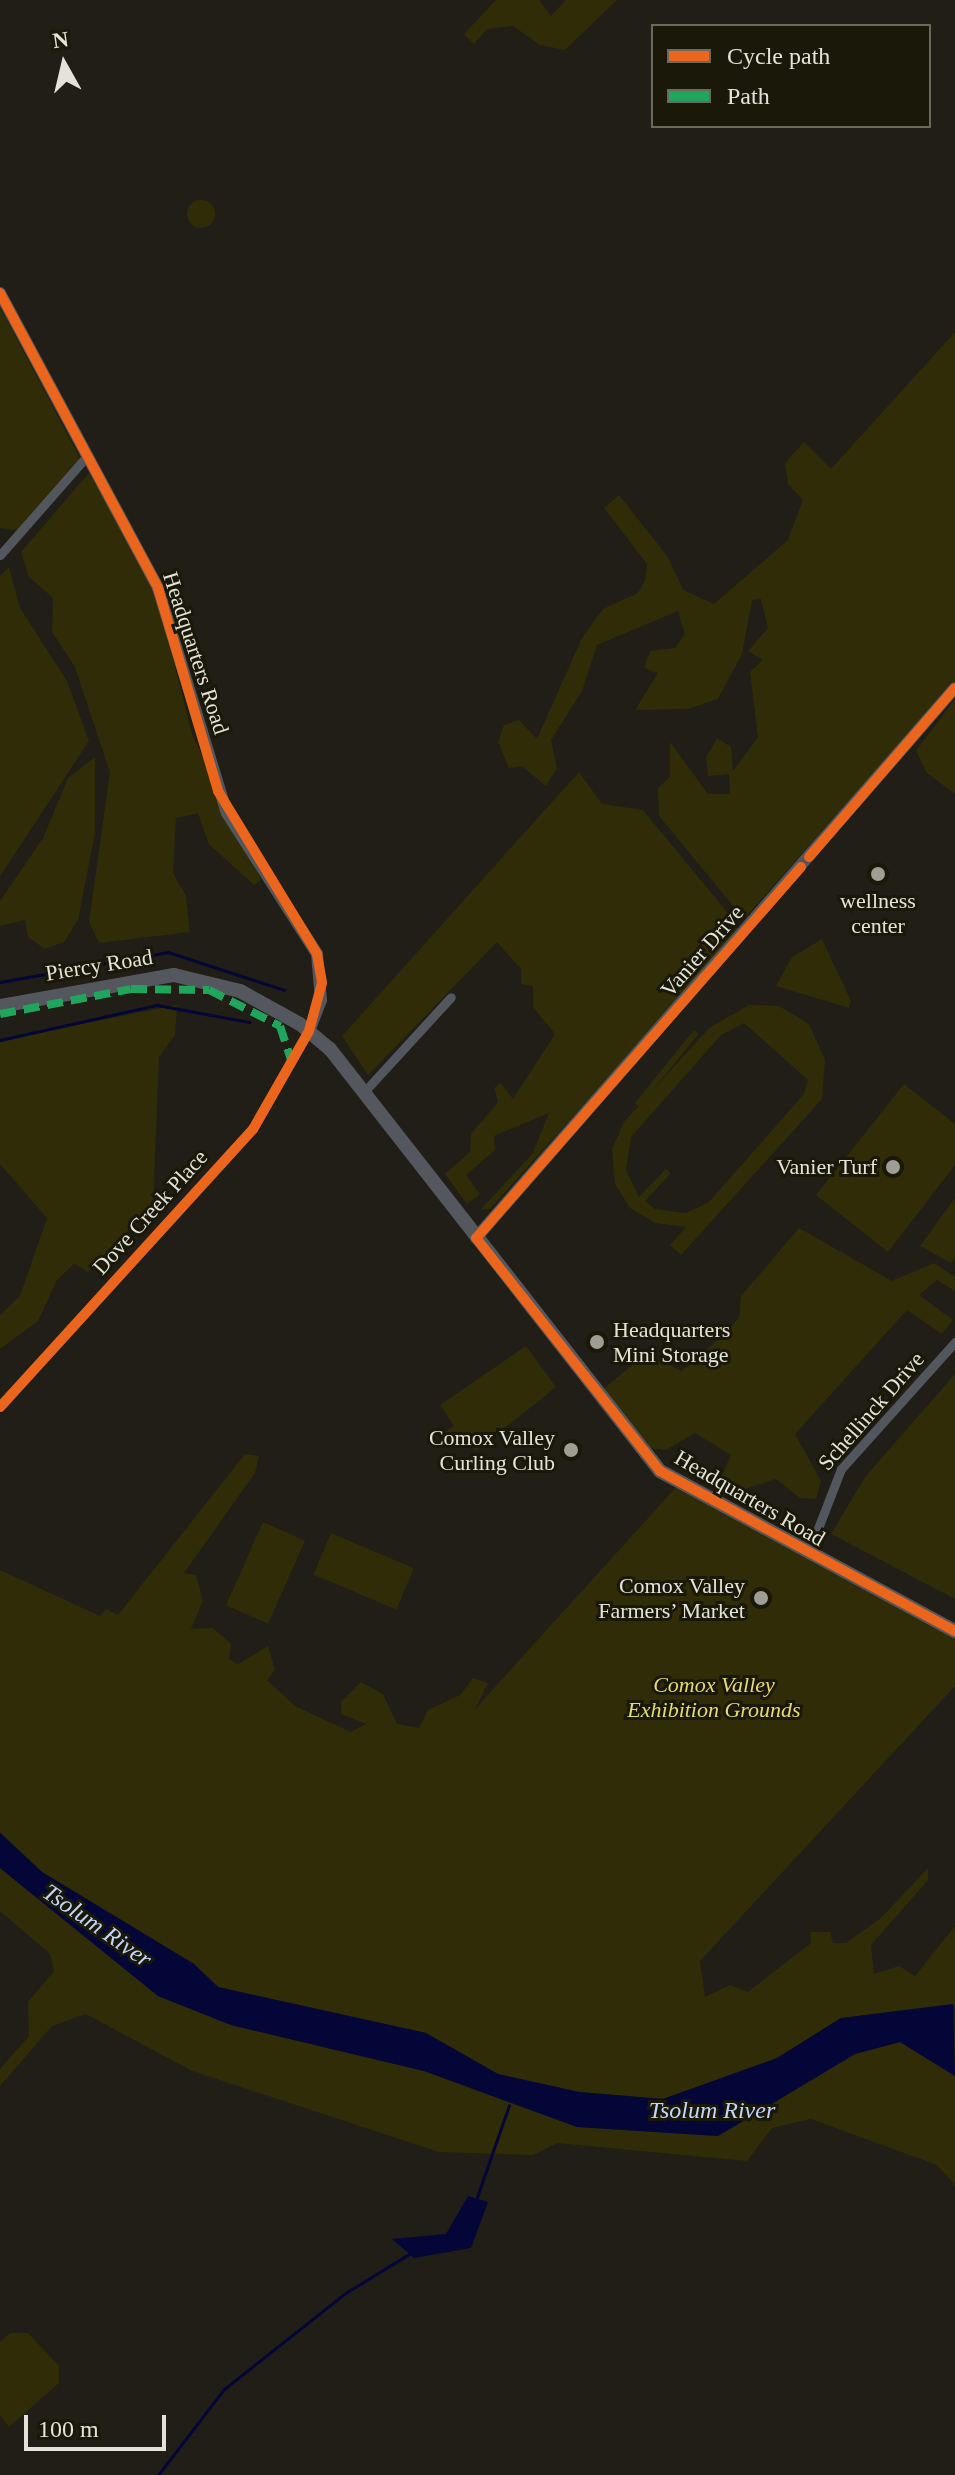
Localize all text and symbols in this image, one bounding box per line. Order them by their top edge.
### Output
north arrow [24,24,104,104]
legend [651,24,931,128]
text: N [51,26,70,53]
text: Cycle path [727,43,830,69]
text: Path [727,83,770,109]
street label: Headquarters Road [157,568,235,738]
marker: wellness center [869,865,887,883]
place label: wellness center [840,887,916,938]
street label: Vanier Drive [655,900,749,1002]
street label: Piercy Road [44,944,154,986]
street label: Dove Creek Place [87,1144,213,1280]
place label: Vanier Turf [776,1154,877,1180]
marker: Vanier Turf [884,1158,902,1176]
place label: Headquarters Mini Storage [613,1316,730,1368]
marker: Headquarters Mini Storage [588,1333,606,1351]
street label: Schellinck Drive [812,1346,930,1476]
place label: Comox Valley Curling Club [429,1424,555,1476]
marker: Comox Valley Curling Club [562,1441,580,1459]
street label: Headquarters Road [670,1444,830,1552]
place label: Comox Valley Farmers’ Market [597,1572,745,1624]
marker: Comox Valley Farmers’ Market [752,1589,770,1607]
park label: Comox Valley Exhibition Grounds [627,1671,801,1722]
water label: Tsolum River [37,1878,157,1974]
water label: Tsolum River [649,2097,775,2125]
scale bar [28,2399,170,2449]
text: 100 m [38,2416,99,2442]

